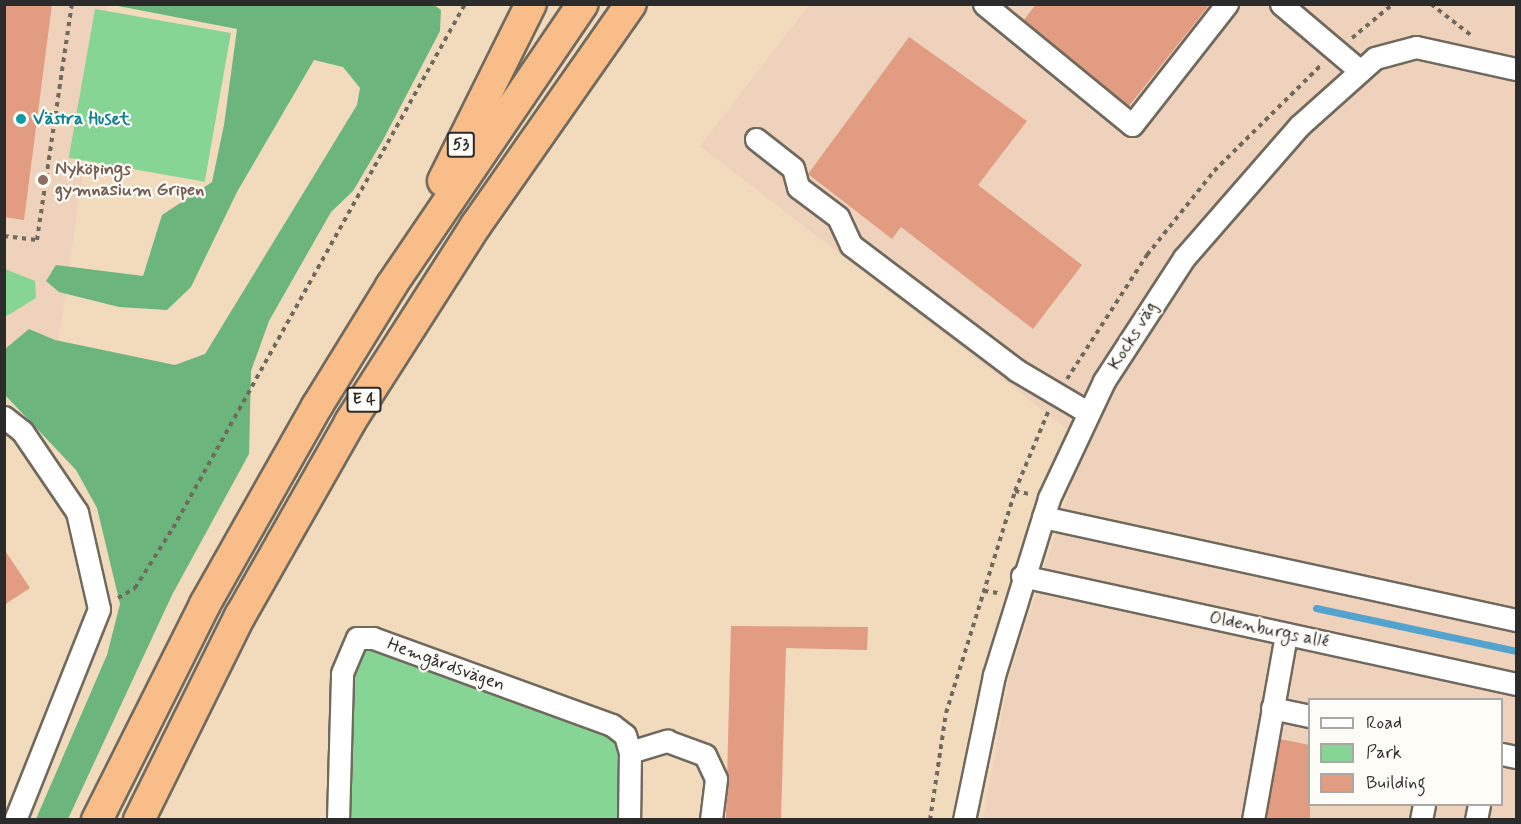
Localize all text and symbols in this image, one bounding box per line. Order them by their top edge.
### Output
place label: Västra Huset [33,108,133,130]
marker: Västra Huset [14,112,28,126]
road number: 53 [446,132,476,158]
place label: Nyköpings gymnasium Gripen [55,159,204,201]
marker: Nyköpings gymnasium Gripen [36,173,50,187]
street label: Kocks väg [1104,298,1162,374]
road number: E 4 [346,387,382,413]
street label: Oldenburgs allé [1207,607,1331,653]
street label: Hemgårdsvägen [384,634,508,696]
legend [1308,698,1503,806]
text: Road [1366,711,1402,735]
text: Park [1366,741,1402,765]
text: Building [1366,771,1426,795]

